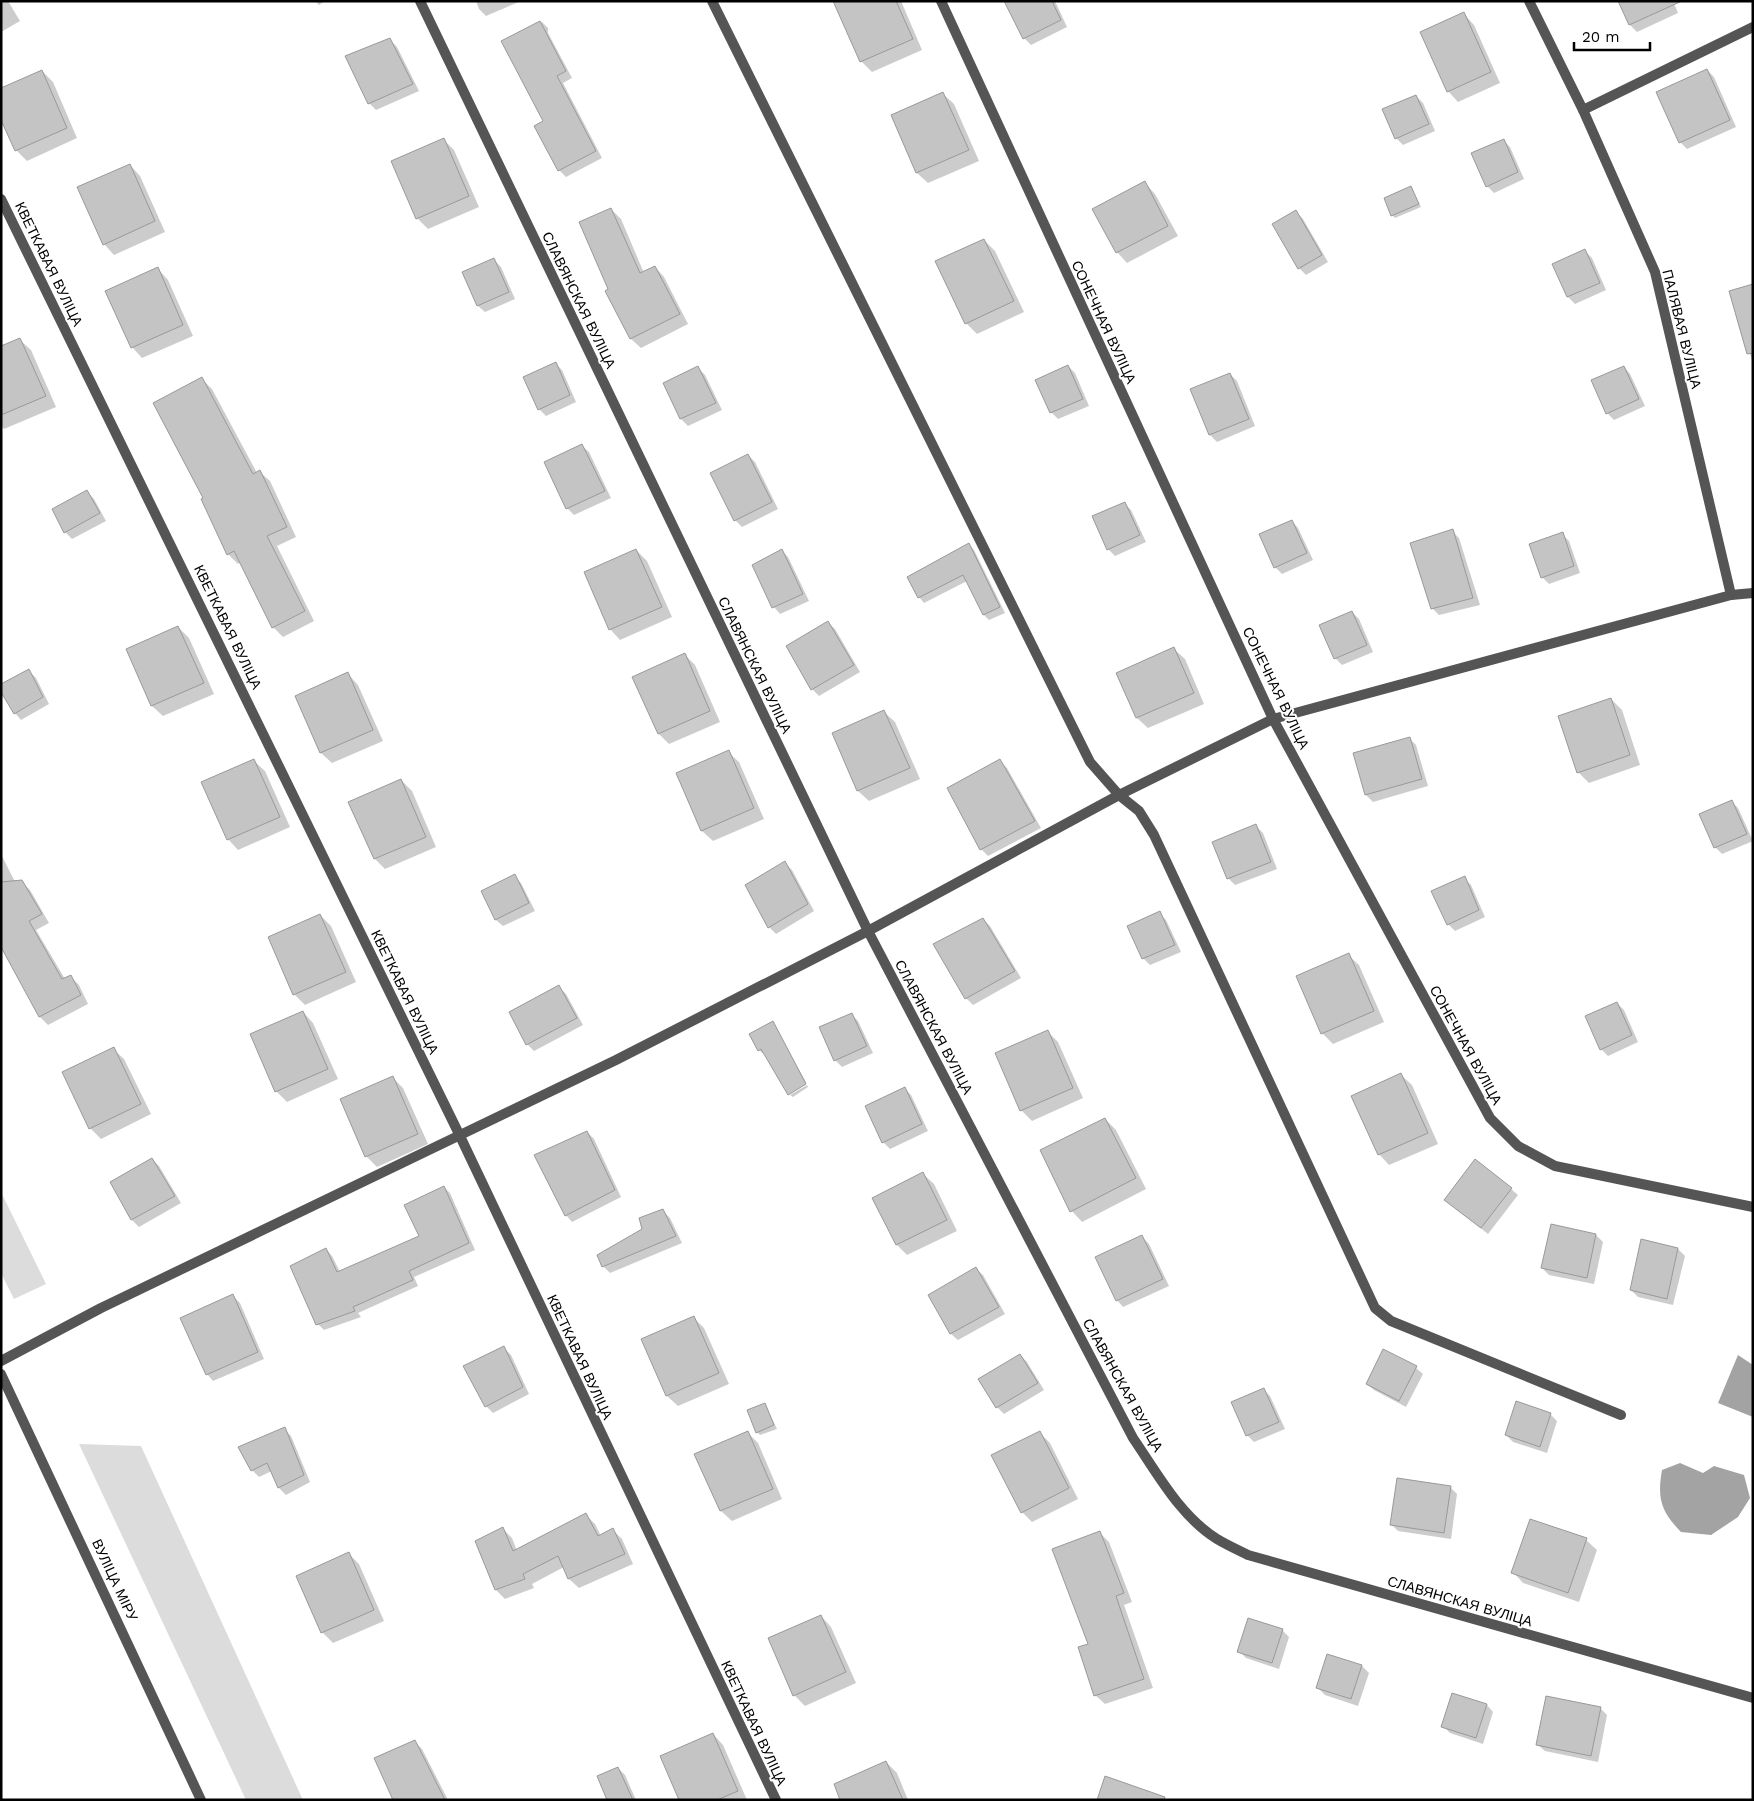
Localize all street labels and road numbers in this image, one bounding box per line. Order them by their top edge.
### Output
street label: КВЕТКАВАЯ ВУЛІЦА [12,199,86,329]
street label: СЛАВЯНСКАЯ ВУЛІЦА [539,229,619,371]
street label: СОНЕЧНАЯ ВУЛІЦА [1068,258,1140,387]
street label: ПАЛЯВАЯ ВУЛІЦА [1659,268,1705,391]
street label: КВЕТКАВАЯ ВУЛІЦА [191,562,265,692]
street label: СЛАВЯНСКАЯ ВУЛІЦА [715,594,795,736]
street label: СОНЕЧНАЯ ВУЛІЦА [1239,624,1313,752]
street label: КВЕТКАВАЯ ВУЛІЦА [368,927,442,1057]
street label: СЛАВЯНСКАЯ ВУЛІЦА [892,957,977,1097]
street label: СОНЕЧНАЯ ВУЛІЦА [1427,983,1506,1108]
street label: КВЕТКАВАЯ ВУЛІЦА [544,1292,616,1423]
street label: СЛАВЯНСКАЯ ВУЛІЦА [1080,1316,1167,1455]
street label: ВУЛІЦА МІРУ [89,1537,141,1623]
street label: СЛАВЯНСКАЯ ВУЛІЦА [1386,1573,1535,1630]
street label: КВЕТКАВАЯ ВУЛІЦА [718,1658,790,1789]

